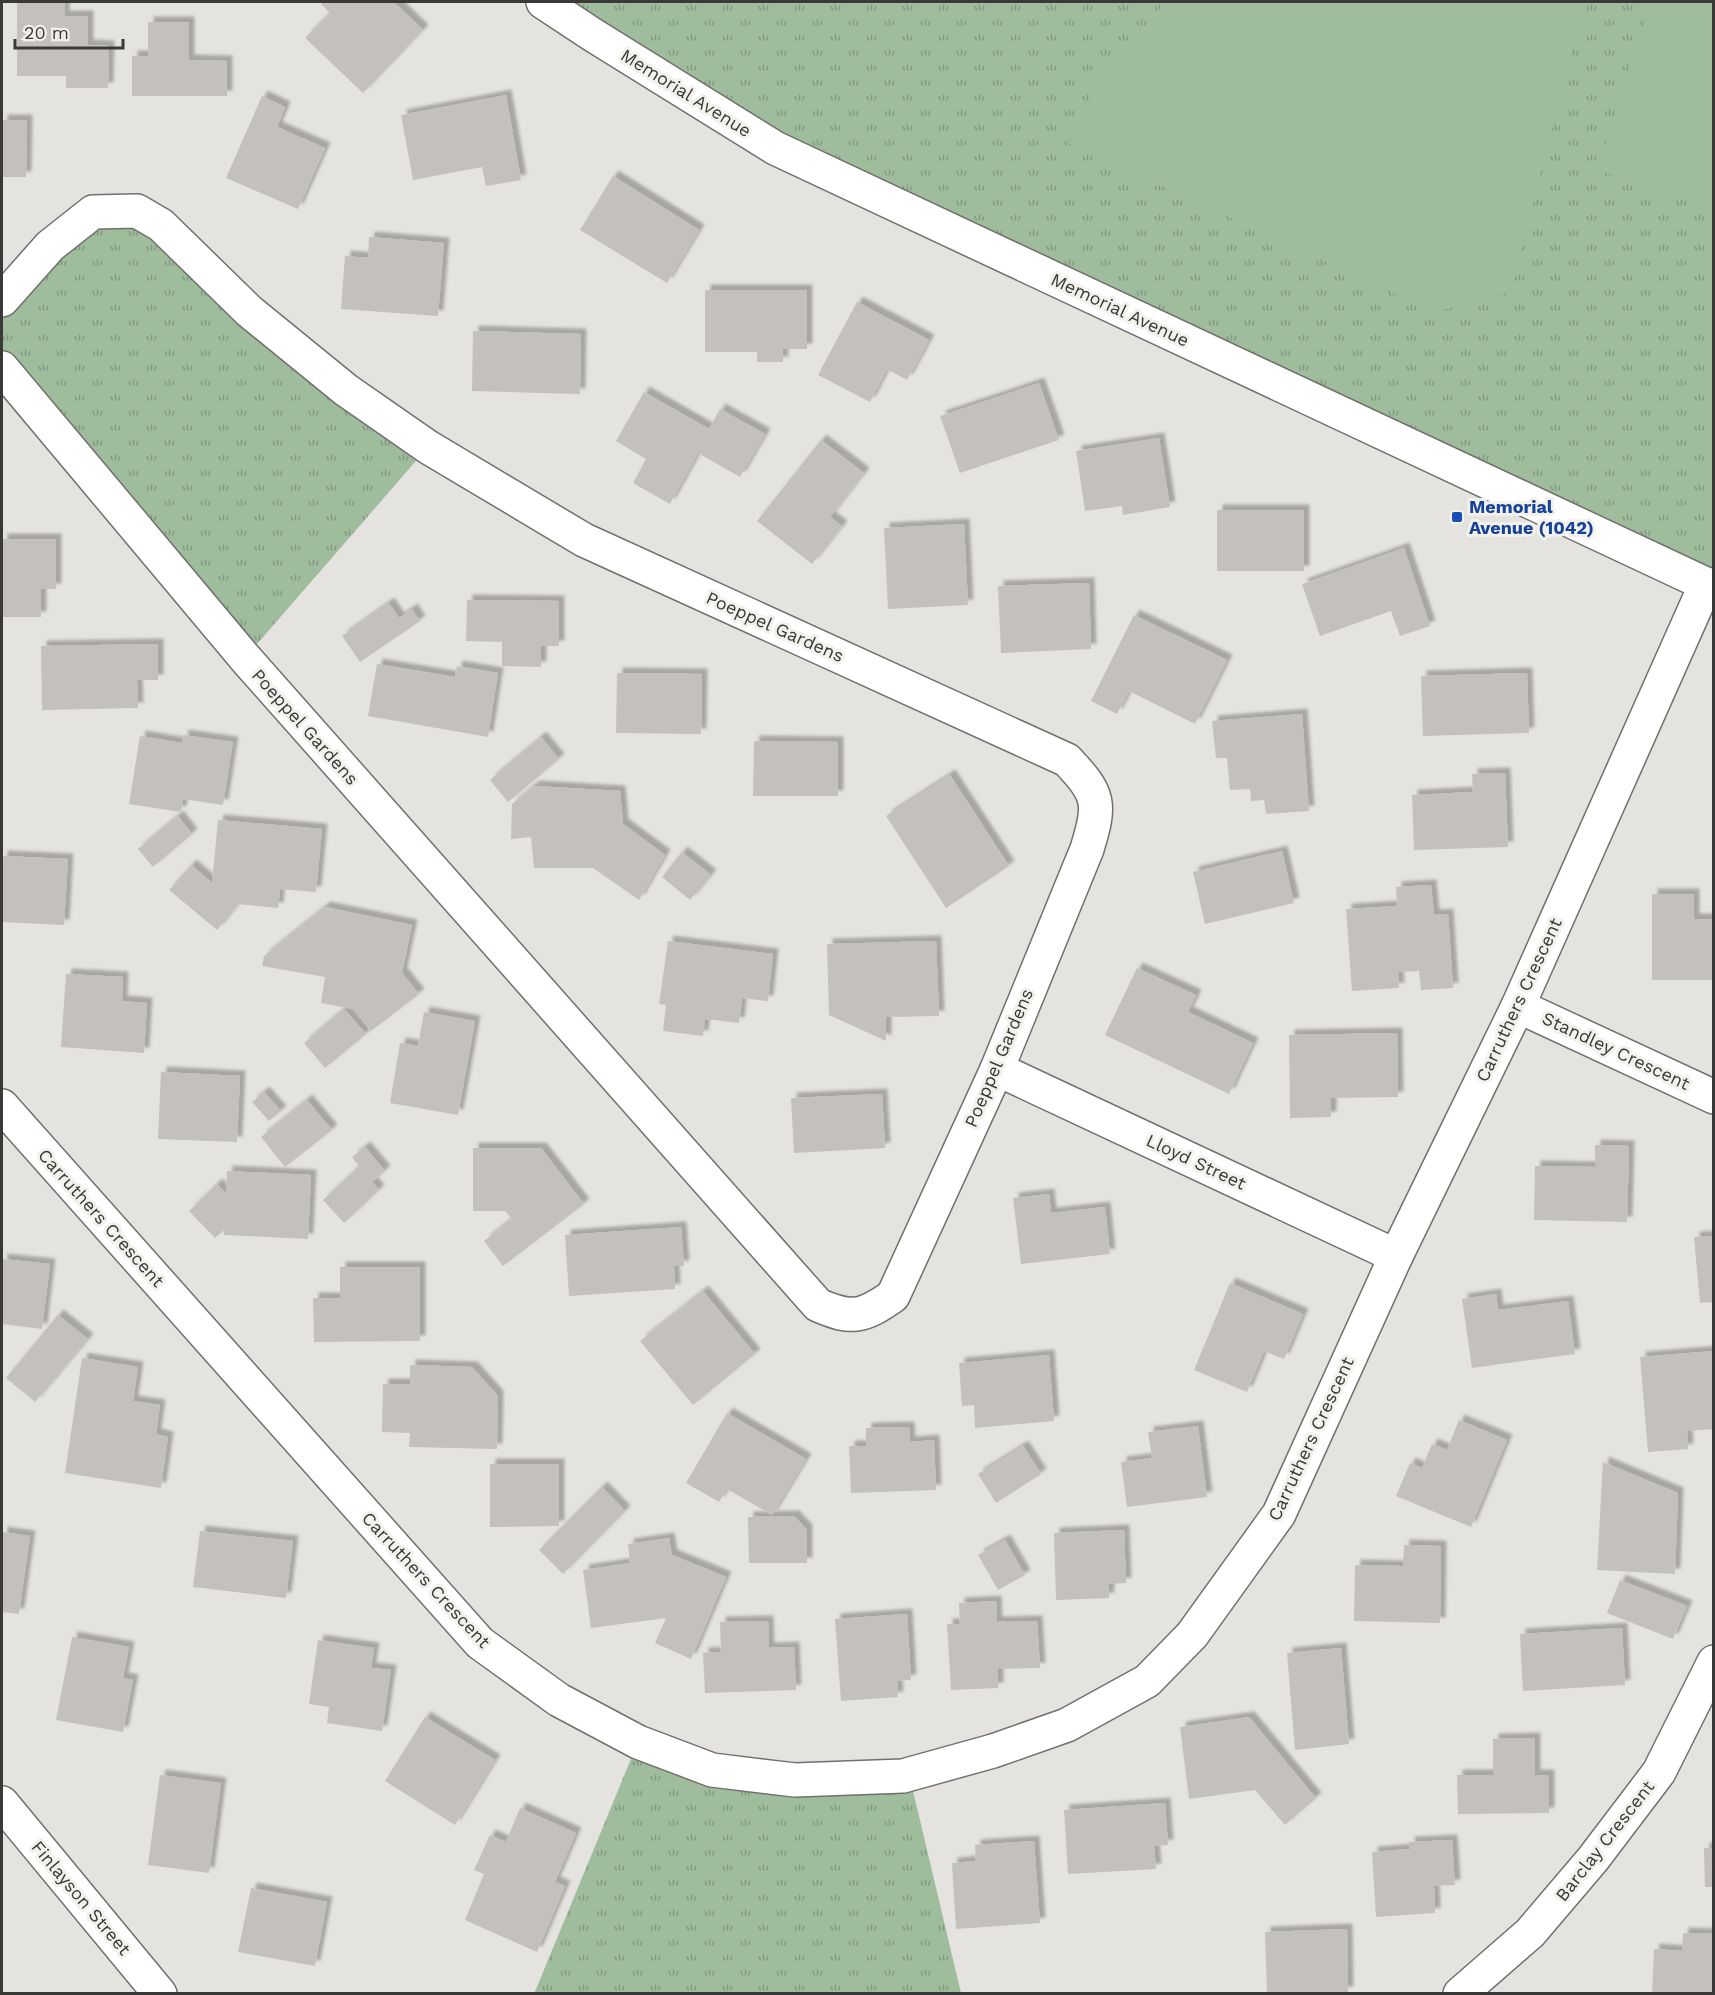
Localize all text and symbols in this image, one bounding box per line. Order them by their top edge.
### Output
scale bar [15,12,123,50]
text: 20 m [24,22,69,43]
street label: Memorial Avenue [617,44,755,141]
street label: Memorial Avenue [1048,268,1193,351]
place label: Memorial Avenue (1042) [1469,496,1594,538]
marker: Memorial Avenue (1042) [1450,510,1464,524]
street label: Poeppel Gardens [703,587,847,666]
street label: Poeppel Gardens [248,664,363,789]
street label: Carruthers Crescent [1471,914,1566,1085]
street label: Poeppel Gardens [960,985,1037,1130]
street label: Standley Crescent [1539,1007,1694,1094]
street label: Lloyd Street [1143,1129,1250,1194]
street label: Carruthers Crescent [34,1144,169,1291]
street label: Carruthers Crescent [1263,1353,1358,1524]
street label: Carruthers Crescent [358,1507,495,1652]
street label: Barclay Crescent [1551,1776,1659,1905]
street label: Finlayson Street [27,1836,136,1960]

